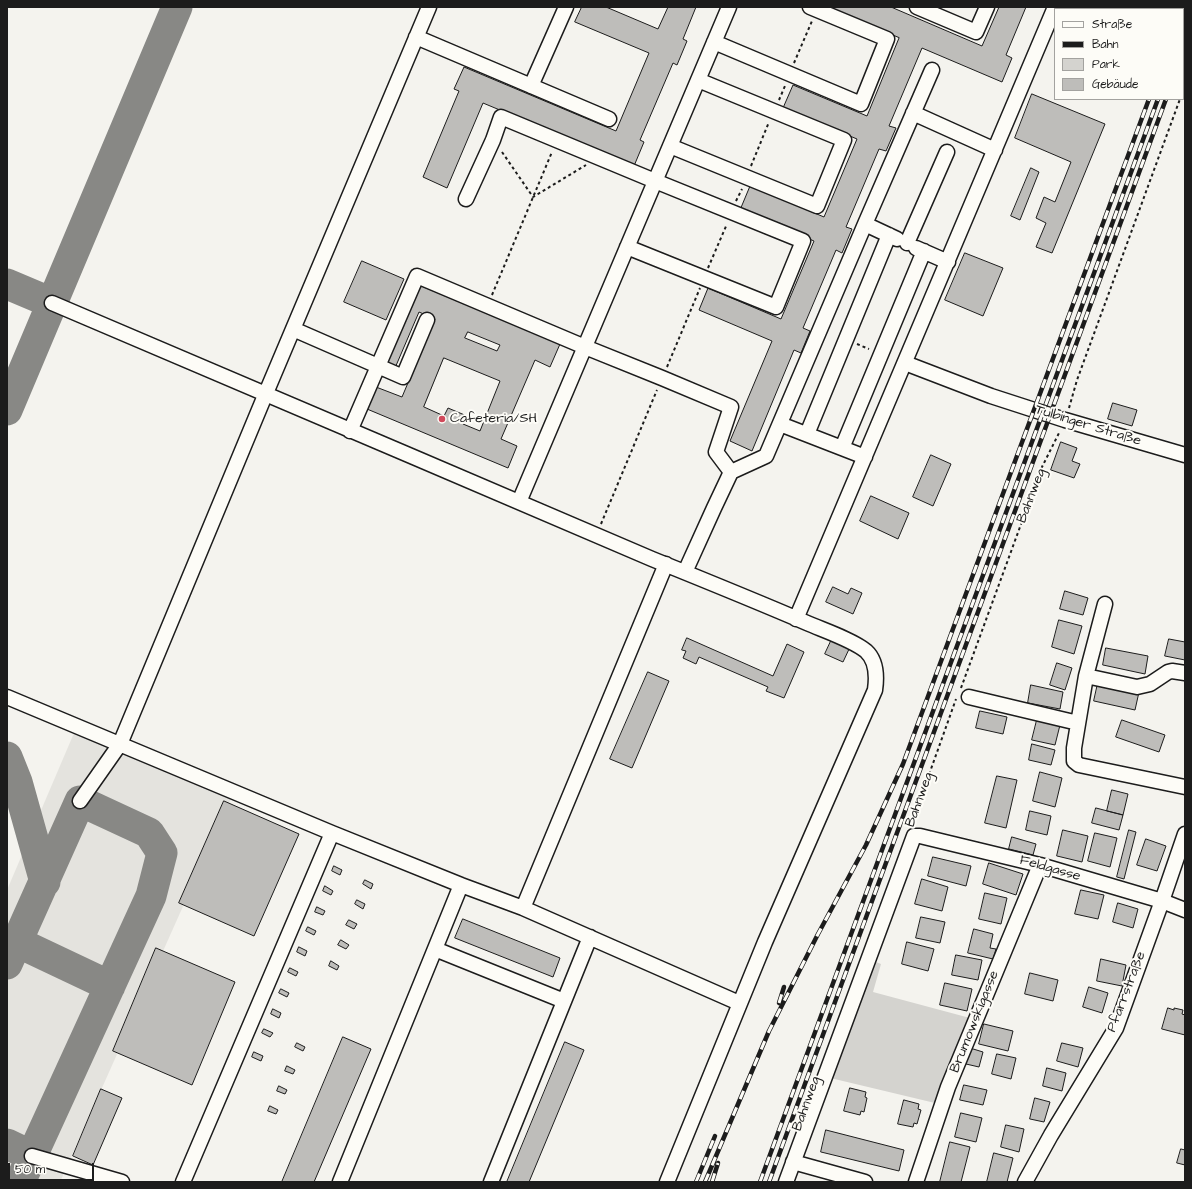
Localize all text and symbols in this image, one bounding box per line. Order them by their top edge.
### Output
legend [1054,8,1184,100]
text: Straße [1092,16,1132,33]
text: Bahn [1092,36,1119,53]
text: Park [1092,56,1120,73]
text: Gebäude [1092,76,1138,93]
street label: Tulbinger Straße [1033,402,1143,450]
place label: Cafeteria/SH [450,411,537,427]
marker: Cafeteria/SH [437,414,447,424]
street label: Bahnweg [1014,466,1050,526]
street label: Bahnweg [902,770,938,830]
street label: Feldgasse [1018,852,1082,886]
street label: Pfarrstraße [1104,949,1150,1035]
street label: Brumowskigasse [947,969,1003,1075]
street label: Bahnweg [789,1074,825,1134]
scale bar [10,1155,96,1181]
text: 50 m [15,1161,45,1178]

